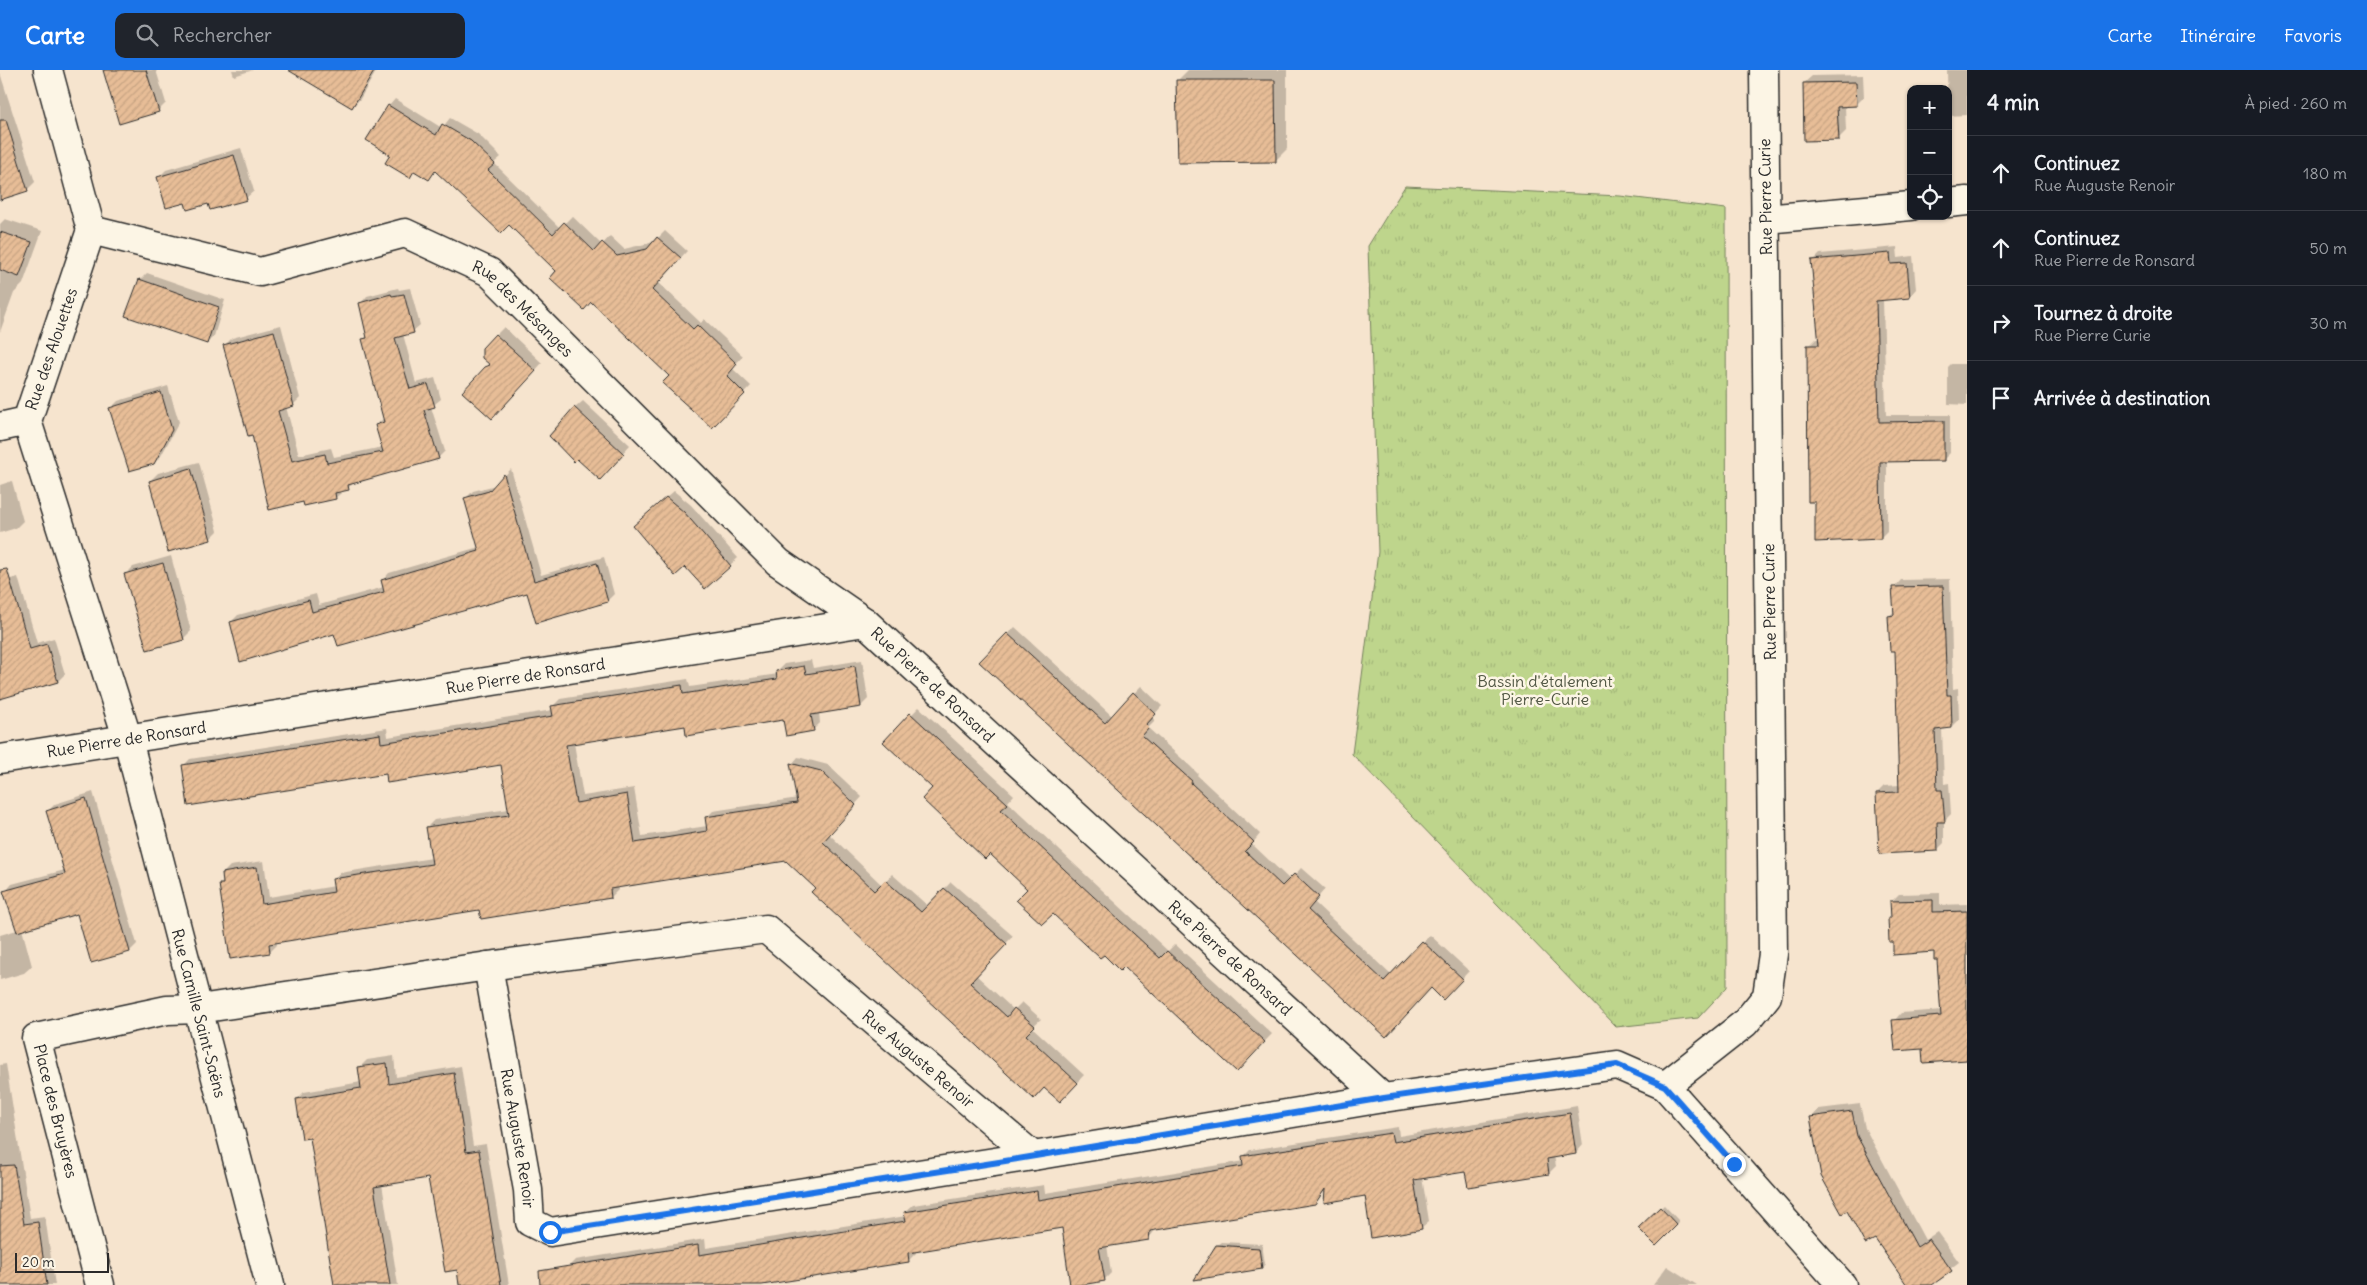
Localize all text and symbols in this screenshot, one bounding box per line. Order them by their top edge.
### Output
search box [115,13,465,58]
text: Carte [25,20,85,50]
icon: search [133,21,161,49]
text: Rechercher [173,23,272,47]
text: Carte [2107,24,2152,47]
text: Itinéraire [2180,24,2256,47]
text: Favoris [2284,24,2342,47]
map controls [1907,85,1952,220]
button: + [1907,85,1952,130]
text: 4 min [1987,89,2039,116]
text: À pied · 260 m [2245,93,2347,113]
button: − [1907,130,1952,175]
street label: Rue Pierre Curie [1754,138,1776,256]
text: Continuez [2034,151,2120,175]
icon: ahead [1987,159,2015,187]
text: 180 m [2303,163,2347,183]
button: locate [1907,175,1952,220]
text: Rue Auguste Renoir [2034,175,2175,195]
text: Continuez [2034,226,2120,250]
icon: ahead [1987,234,2015,262]
text: 50 m [2309,238,2347,258]
text: Rue Pierre de Ronsard [2034,250,2195,270]
street label: Rue des Mésanges [469,256,578,361]
street label: Rue des Alouettes [21,285,81,413]
text: Tournez à droite [2034,301,2173,325]
icon: right [1987,309,2015,337]
text: 30 m [2310,313,2347,333]
text: Rue Pierre Curie [2034,325,2151,345]
icon: arrive [1987,384,2015,412]
text: Arrivée à destination [2034,386,2210,410]
street label: Rue Pierre Curie [1758,543,1780,661]
street label: Rue Pierre de Ronsard [867,623,999,746]
street label: Rue Pierre de Ronsard [444,653,607,698]
park label: Bassin d'étalement Pierre-Curie [1477,671,1613,709]
street label: Rue Pierre de Ronsard [45,717,207,761]
street label: Rue Pierre de Ronsard [1164,896,1296,1020]
street label: Rue Camille Saint-Saëns [168,926,231,1100]
street label: Rue Auguste Renoir [858,1005,979,1112]
street label: Place des Bruyères [30,1042,82,1180]
street label: Rue Auguste Renoir [496,1067,539,1209]
route end [1723,1153,1746,1176]
route start [539,1221,562,1244]
scale bar [15,1250,109,1273]
text: 20 m [22,1253,55,1271]

